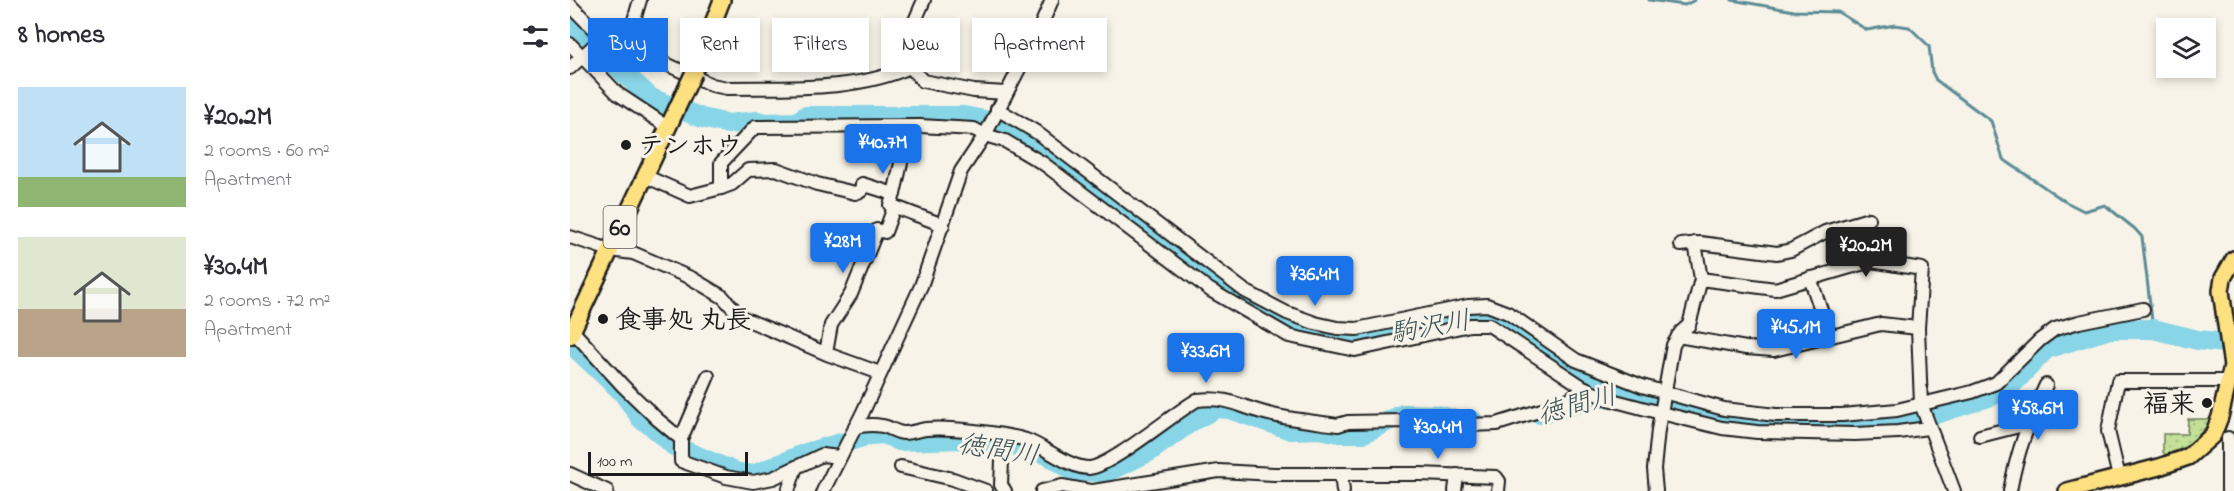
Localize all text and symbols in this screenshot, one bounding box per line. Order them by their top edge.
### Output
text: 8 homes [18,17,105,55]
chip: Buy [588,18,668,72]
chip: Rent [680,18,760,72]
chip: Filters [772,18,869,72]
chip: New [881,18,960,72]
chip: Apartment [972,18,1107,72]
map controls [2156,18,2216,78]
button: layers [2156,18,2216,78]
icon: filters [519,20,552,53]
text: ¥20.2M [204,99,272,137]
icon: home [66,111,138,183]
pin: ¥40.7M [834,124,932,175]
place label: テンホウ [638,129,742,167]
text: ¥40.7M [858,129,908,158]
text: 2 rooms · 60 m² [204,137,330,166]
marker: テンホウ [619,138,633,152]
text: Apartment [204,166,292,195]
road number: 60 [604,206,636,248]
pin: ¥28M [807,223,879,274]
pin: ¥20.2M [1817,227,1915,278]
text: ¥28M [824,228,862,257]
text: ¥20.2M [1840,232,1892,261]
text: ¥30.4M [204,249,268,287]
pin: ¥36.4M [1266,256,1364,307]
icon: home [66,261,138,333]
text: ¥36.4M [1290,261,1340,290]
text: 2 rooms · 72 m² [204,287,331,316]
water label: 駒沢川 [1387,302,1474,355]
place label: 食事処 丸長 [615,303,752,341]
pin: ¥45.1M [1747,309,1845,360]
marker: 食事処 丸長 [596,312,610,326]
text: ¥45.1M [1771,314,1821,343]
text: Apartment [204,316,292,345]
pin: ¥33.6M [1157,333,1255,384]
text: ¥33.6M [1181,338,1231,367]
water label: 徳間川 [1533,377,1622,436]
place label: 福来 [2143,387,2195,425]
pin: ¥58.6M [1989,390,2087,441]
text: ¥58.6M [2012,395,2064,424]
marker: 福来 [2200,396,2214,410]
pin: ¥30.4M [1389,409,1487,460]
text: ¥30.4M [1413,414,1463,443]
water label: 徳間川 [956,426,1042,477]
scale bar [588,449,748,476]
text: 100 m [597,450,632,474]

